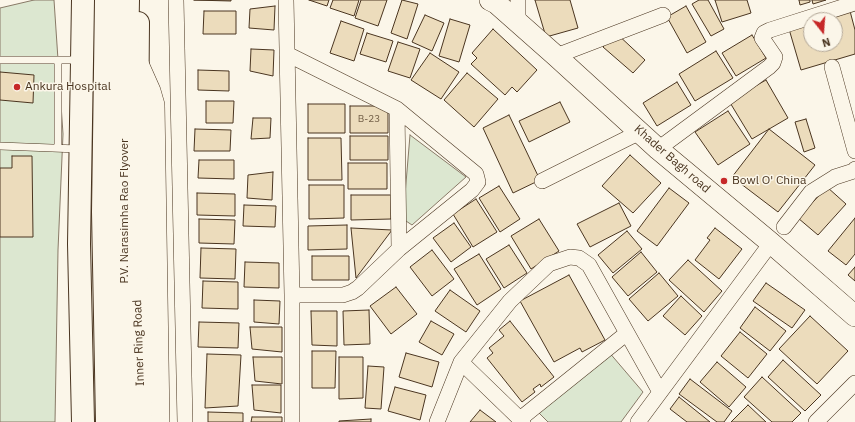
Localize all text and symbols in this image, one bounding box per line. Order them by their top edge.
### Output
north arrow [803,12,843,52]
text: N [820,35,832,50]
place label: Ankura Hospital [25,80,111,94]
marker: Ankura Hospital [12,82,22,92]
house number: B-23 [358,113,380,125]
street label: Khader Bagh road [631,122,713,196]
street label: P.V. Narasimha Rao Flyover [118,138,132,284]
place label: Bowl O' China [732,174,806,188]
marker: Bowl O' China [719,176,729,186]
street label: Inner Ring Road [130,300,148,386]

